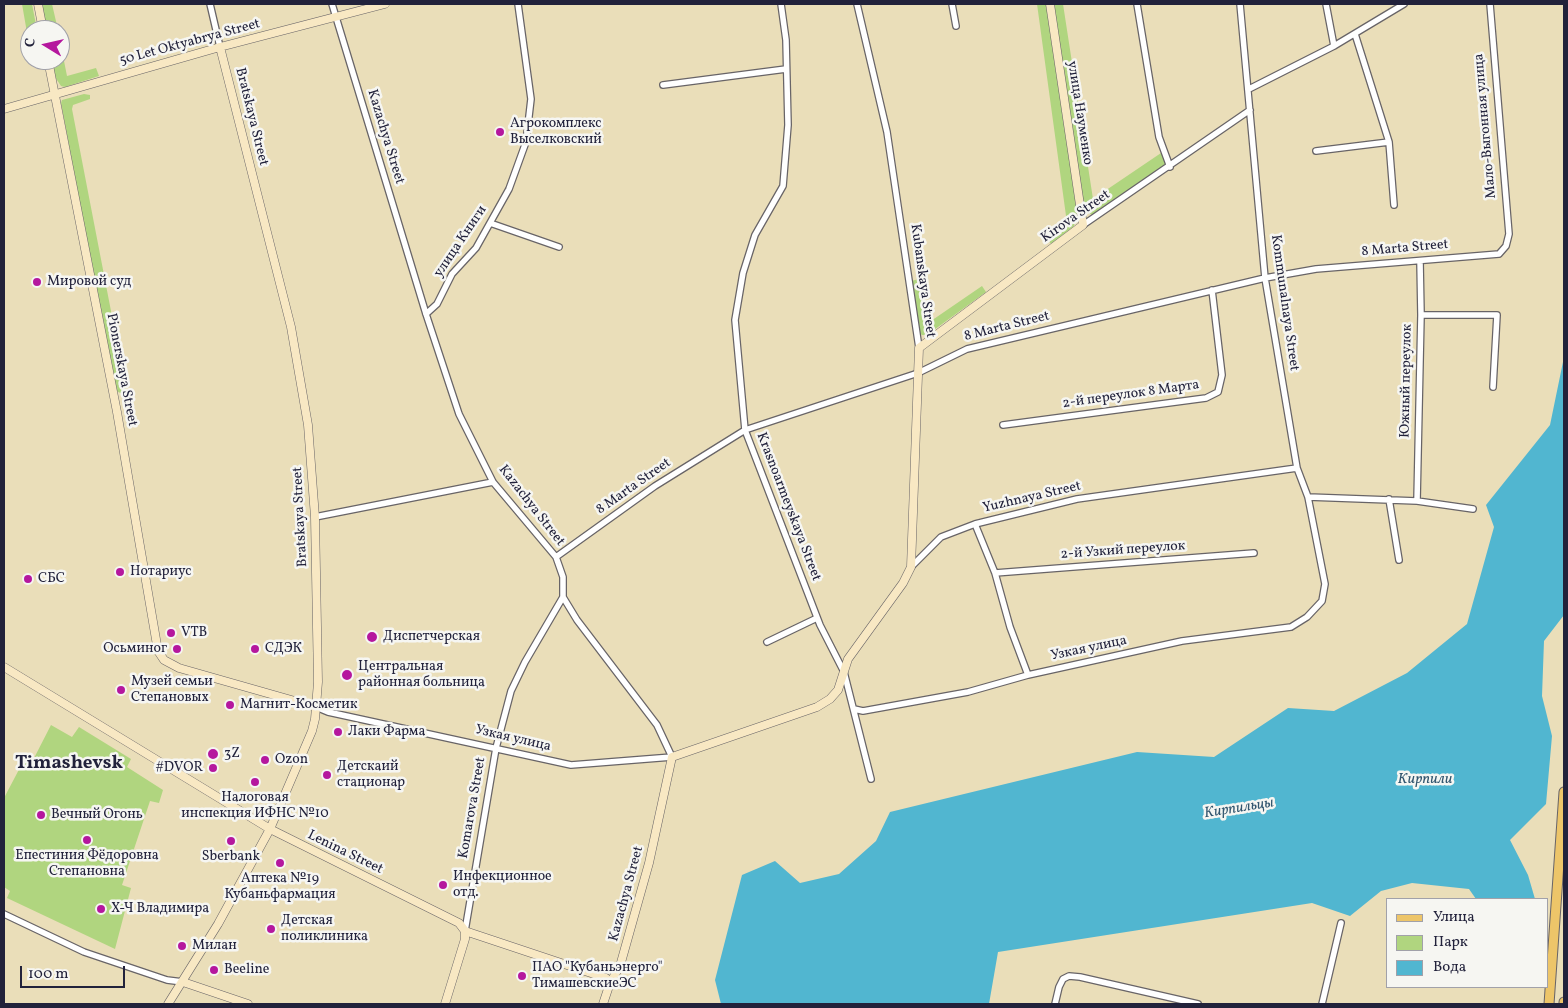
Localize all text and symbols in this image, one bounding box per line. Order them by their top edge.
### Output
street label: 50 Let Oktyabrya Street [118,16,262,70]
north arrow [20,20,70,70]
text: С [21,37,41,49]
street label: Мало-Выгонная улица [1471,53,1501,199]
street label: улица Науменко [1062,60,1096,166]
street label: Bratskaya Street [231,66,271,168]
street label: Kazachya Street [363,88,407,186]
place label: Агрокомплекс Выселковский [510,116,602,148]
marker: Агрокомплекс Выселковский [494,126,506,138]
street label: Kirova Street [1038,187,1114,247]
street label: улица Книги [431,203,491,281]
street label: Kubanskaya Street [906,223,938,339]
street label: Kommunalnaya Street [1266,234,1302,372]
street label: 8 Marta Street [1361,237,1449,261]
place label: Мировой суд [47,274,131,290]
marker: Мировой суд [31,276,43,288]
street label: 8 Marta Street [963,308,1051,346]
street label: Pionerskaya Street [102,312,140,428]
street label: Южный переулок [1398,324,1416,438]
street label: 2-й переулок 8 Марта [1062,377,1200,413]
street label: Krasnoarmeyskaya Street [752,430,824,584]
street label: 8 Marta Street [593,455,675,519]
street label: Kazachya Street [494,462,568,550]
street label: Bratskaya Street [290,466,312,568]
street label: Yuzhnaya Street [981,479,1083,517]
street label: 2-й Узкий переулок [1060,538,1186,564]
place label: Нотариус [130,564,192,580]
marker: Нотариус [114,566,126,578]
place label: СБС [38,571,65,587]
marker: СБС [22,573,34,585]
place label: VTB [181,625,207,641]
marker: VTB [165,627,177,639]
place label: Диспетчерская [383,629,480,645]
marker: Диспетчерская [365,630,379,644]
street label: Узкая улица [1049,633,1129,665]
place label: Осьминог [103,641,167,657]
place label: СДЭК [265,641,302,657]
marker: Осьминог [171,643,183,655]
marker: СДЭК [249,643,261,655]
place label: Центральная районная больница [358,659,485,692]
marker: Центральная районная больница [340,668,354,682]
place label: Музей семьи Степановых [131,674,213,706]
marker: Музей семьи Степановых [115,684,127,696]
place label: Магнит-Косметик [240,697,357,713]
marker: Магнит-Косметик [224,699,236,711]
street label: Узкая улица [473,722,553,756]
place label: Лаки Фарма [348,724,425,740]
marker: Лаки Фарма [332,726,344,738]
place label: 3Z [224,746,240,762]
marker: 3Z [206,747,220,761]
place label: Ozon [275,752,308,768]
district label: Timashevsk [15,754,123,776]
marker: Ozon [259,754,271,766]
street label: Komarova Street [456,756,490,860]
place label: Детскаий стационар [337,759,405,792]
place label: #DVOR [156,760,203,776]
marker: #DVOR [207,762,219,774]
marker: Детскаий стационар [321,769,333,781]
water label: Кирпили [1398,771,1452,789]
marker: Налоговая инспекция ИФНС №10 [249,776,261,788]
place label: Налоговая инспекция ИФНС №10 [181,790,329,822]
water label: Кирпильцы [1203,795,1275,823]
place label: Вечный Огонь [51,807,143,823]
marker: Вечный Огонь [35,809,47,821]
street label: Lenina Street [305,828,385,878]
marker: Епестиния Фёдоровна Степановна [81,834,93,846]
marker: Sberbank [225,835,237,847]
street label: Kazachya Street [606,844,648,944]
place label: Епестиния Фёдоровна Степановна [15,848,159,880]
place label: Sberbank [202,849,260,865]
marker: Аптека №19 Кубаньфармация [274,857,286,869]
place label: Инфекционное отд. [453,869,552,902]
place label: Аптека №19 Кубаньфармация [224,871,336,904]
marker: Инфекционное отд. [437,879,449,891]
legend [1386,898,1548,988]
place label: Х-Ч Владимира [111,901,209,917]
marker: Х-Ч Владимира [95,903,107,915]
text: Улица [1433,907,1475,928]
place label: Детская поликлиника [281,913,368,946]
marker: Детская поликлиника [265,923,277,935]
text: Парк [1433,932,1468,953]
place label: Милан [192,938,237,954]
marker: Милан [176,940,188,952]
scale bar [22,956,128,988]
text: Вода [1433,957,1466,978]
place label: ПАО "Кубаньэнерго" ТимашевскиеЭС [532,960,663,992]
place label: Beeline [224,962,269,978]
text: 100 m [28,964,68,985]
marker: Beeline [208,964,220,976]
marker: ПАО "Кубаньэнерго" ТимашевскиеЭС [516,970,528,982]

